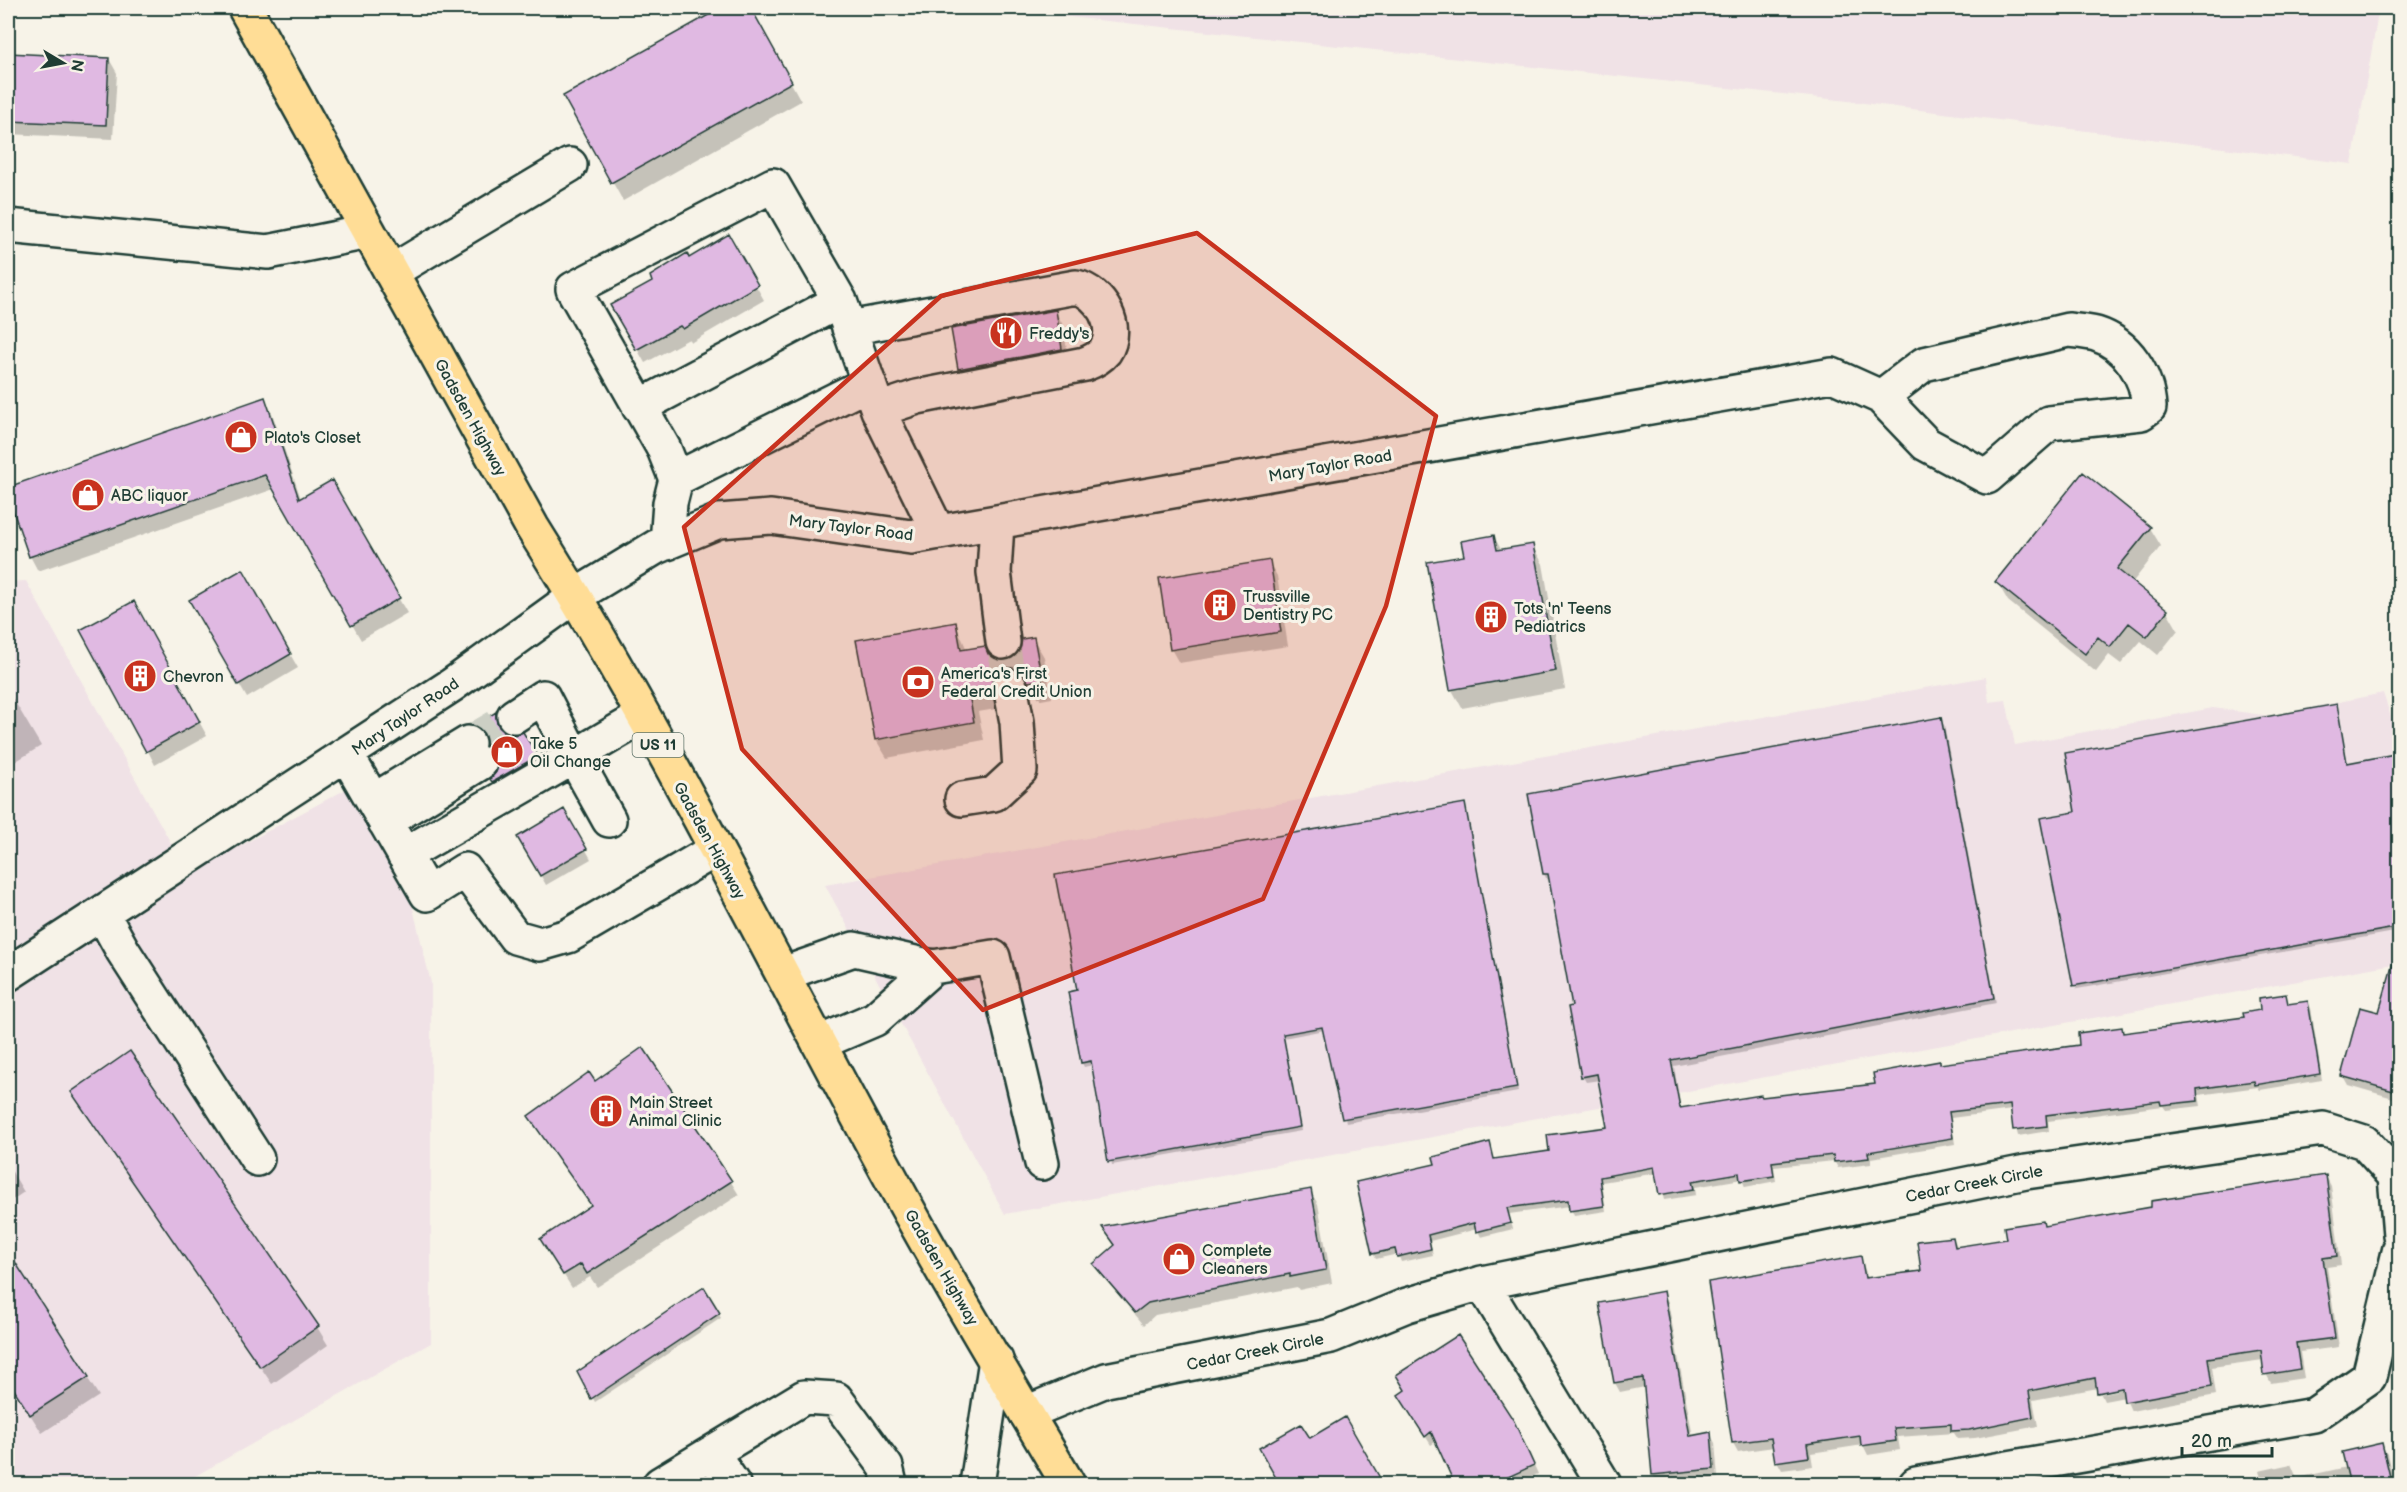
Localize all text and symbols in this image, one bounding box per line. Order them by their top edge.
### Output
north arrow [33,33,93,93]
text: N [66,58,87,73]
restaurant icon: Freddy's [988,315,1024,351]
place label: Freddy's [1029,325,1090,344]
street label: Gadsden Highway [430,356,510,480]
shop icon: Plato's Closet [223,419,259,455]
place label: Plato's Closet [264,429,361,448]
street label: Mary Taylor Road [1267,446,1393,487]
shop icon: ABC liquor [70,477,106,513]
place label: ABC liquor [111,487,188,506]
street label: Mary Taylor Road [788,511,914,546]
building icon: Trussville Dentistry PC [1202,587,1238,623]
place label: Trussville Dentistry PC [1243,588,1333,625]
building icon: Tots 'n' Teens Pediatrics [1473,599,1509,635]
place label: Tots 'n' Teens Pediatrics [1514,600,1611,637]
building icon: Chevron [122,658,158,694]
bank icon: America's First Federal Credit Union [900,664,936,700]
place label: America's First Federal Credit Union [941,665,1092,702]
place label: Chevron [163,668,224,687]
street label: Mary Taylor Road [349,674,463,760]
road number: US 11 [632,733,684,757]
shop icon: Take 5 Oil Change [489,734,525,770]
place label: Take 5 Oil Change [530,735,611,772]
street label: Gadsden Highway [669,779,749,903]
building icon: Main Street Animal Clinic [588,1093,624,1129]
place label: Main Street Animal Clinic [629,1094,722,1131]
street label: Cedar Creek Circle [1904,1162,2045,1207]
street label: Gadsden Highway [900,1207,982,1330]
shop icon: Complete Cleaners [1161,1241,1197,1277]
place label: Complete Cleaners [1202,1242,1272,1279]
street label: Cedar Creek Circle [1185,1330,1326,1375]
scale bar [2182,1420,2272,1458]
text: 20 m [2191,1431,2232,1452]

